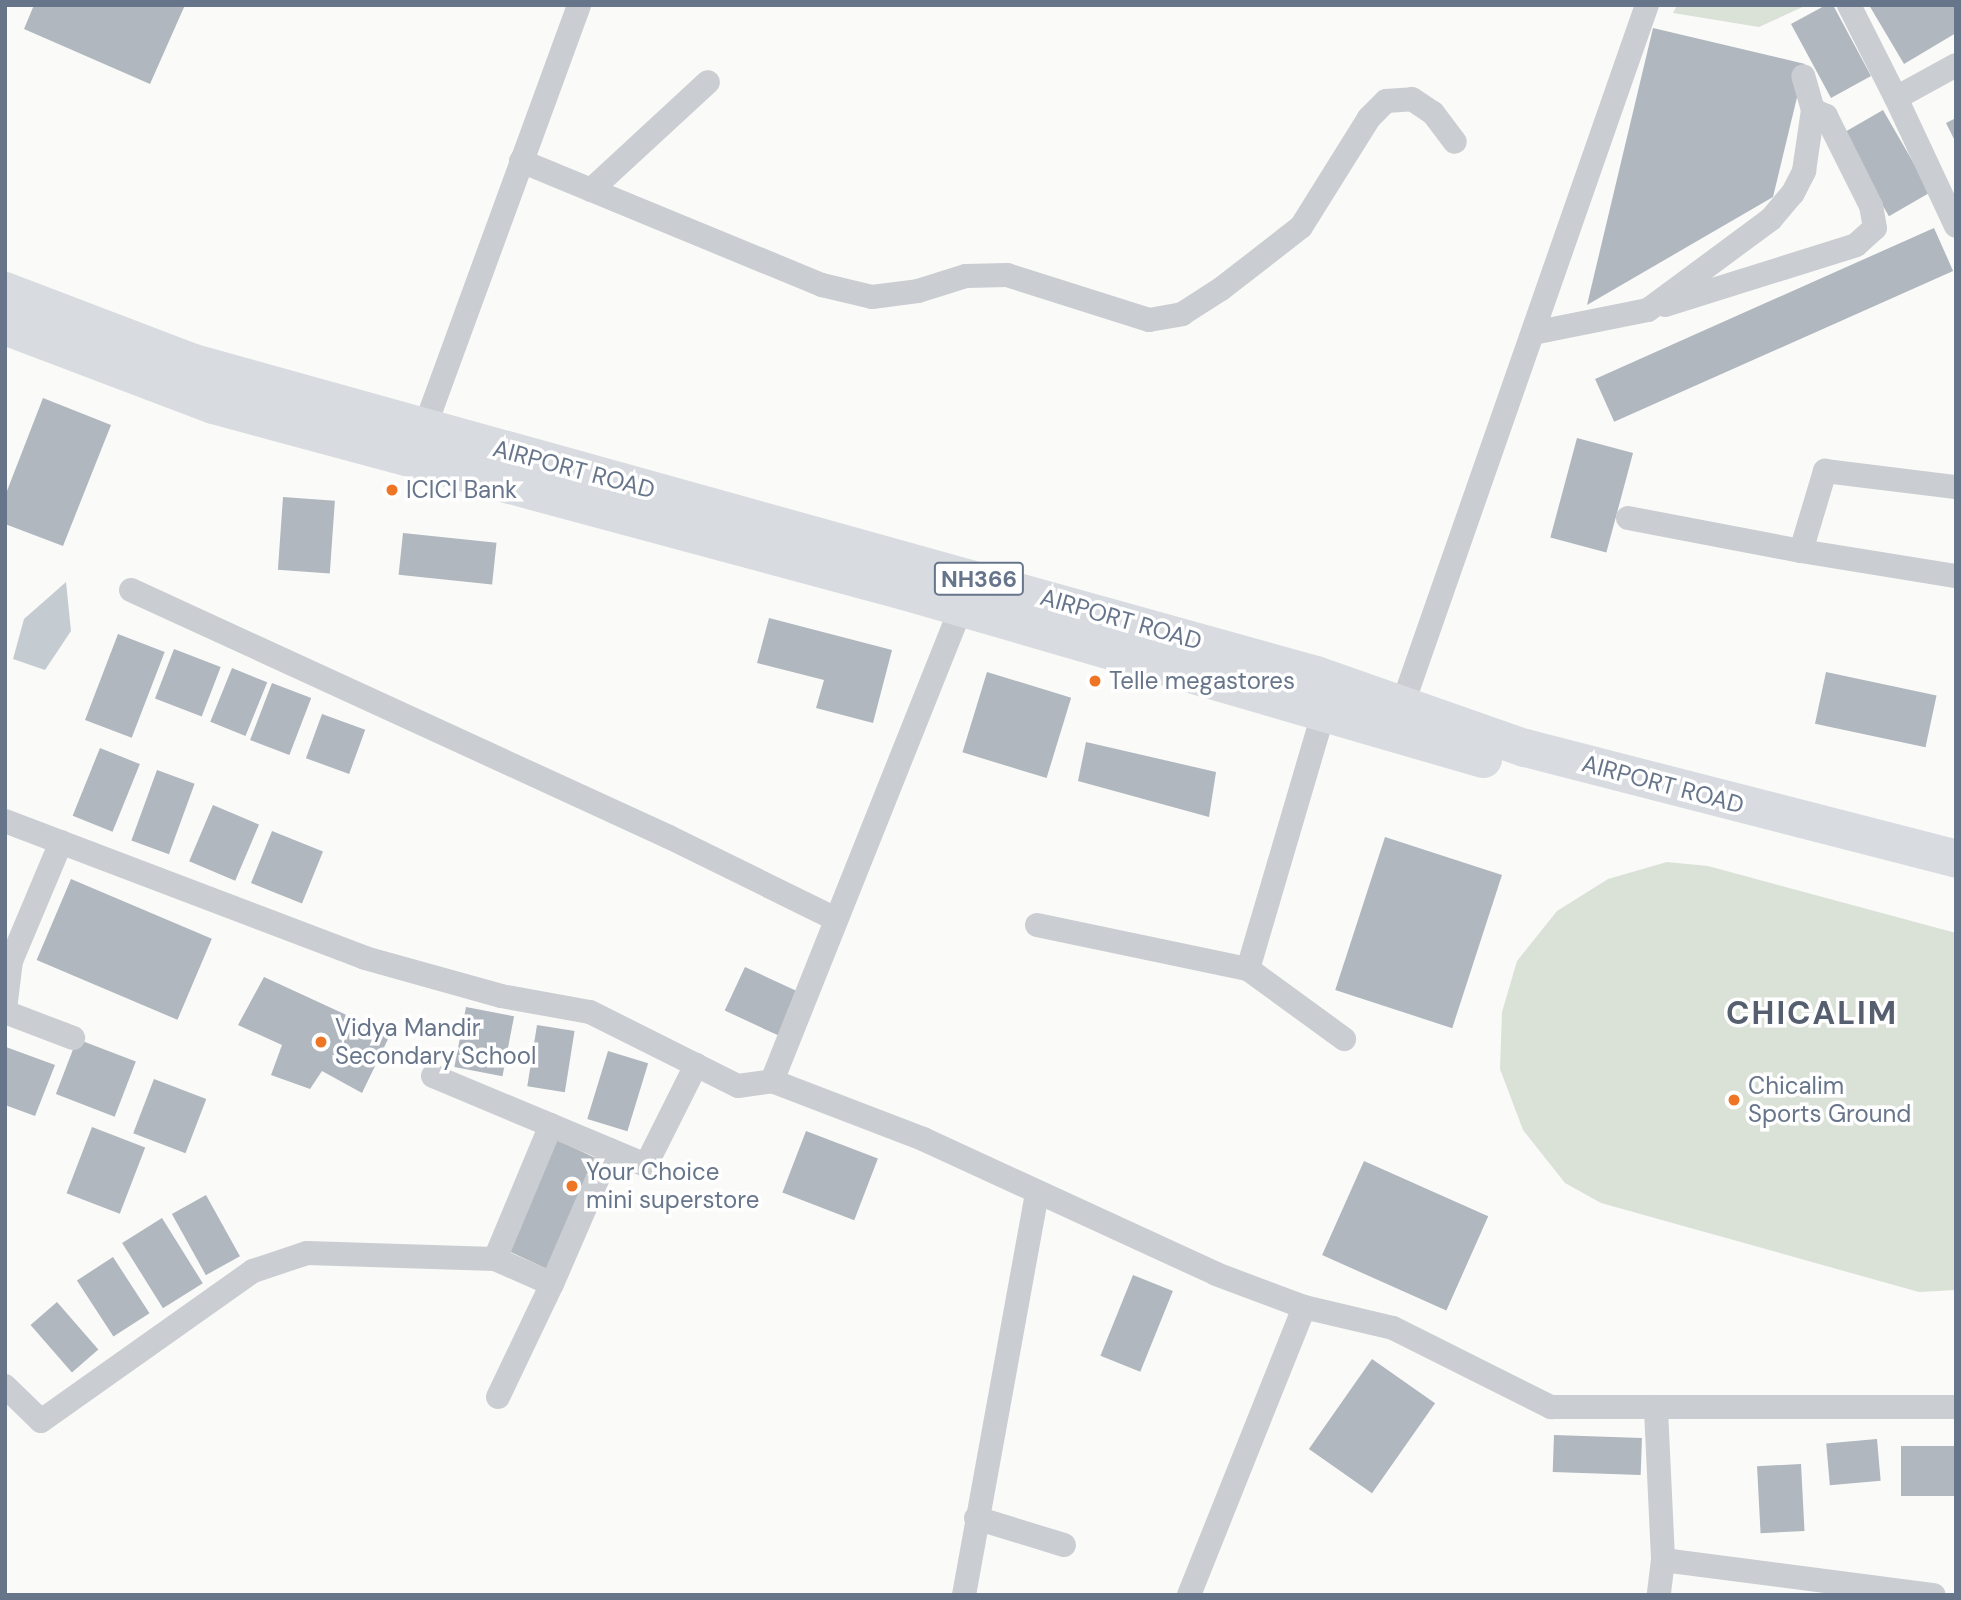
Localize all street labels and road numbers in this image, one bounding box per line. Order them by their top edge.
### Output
street label: AIRPORT ROAD [490,434,658,504]
road number: NH366 [934,559,1024,598]
street label: AIRPORT ROAD [1037,582,1205,656]
street label: AIRPORT ROAD [1579,749,1747,819]

